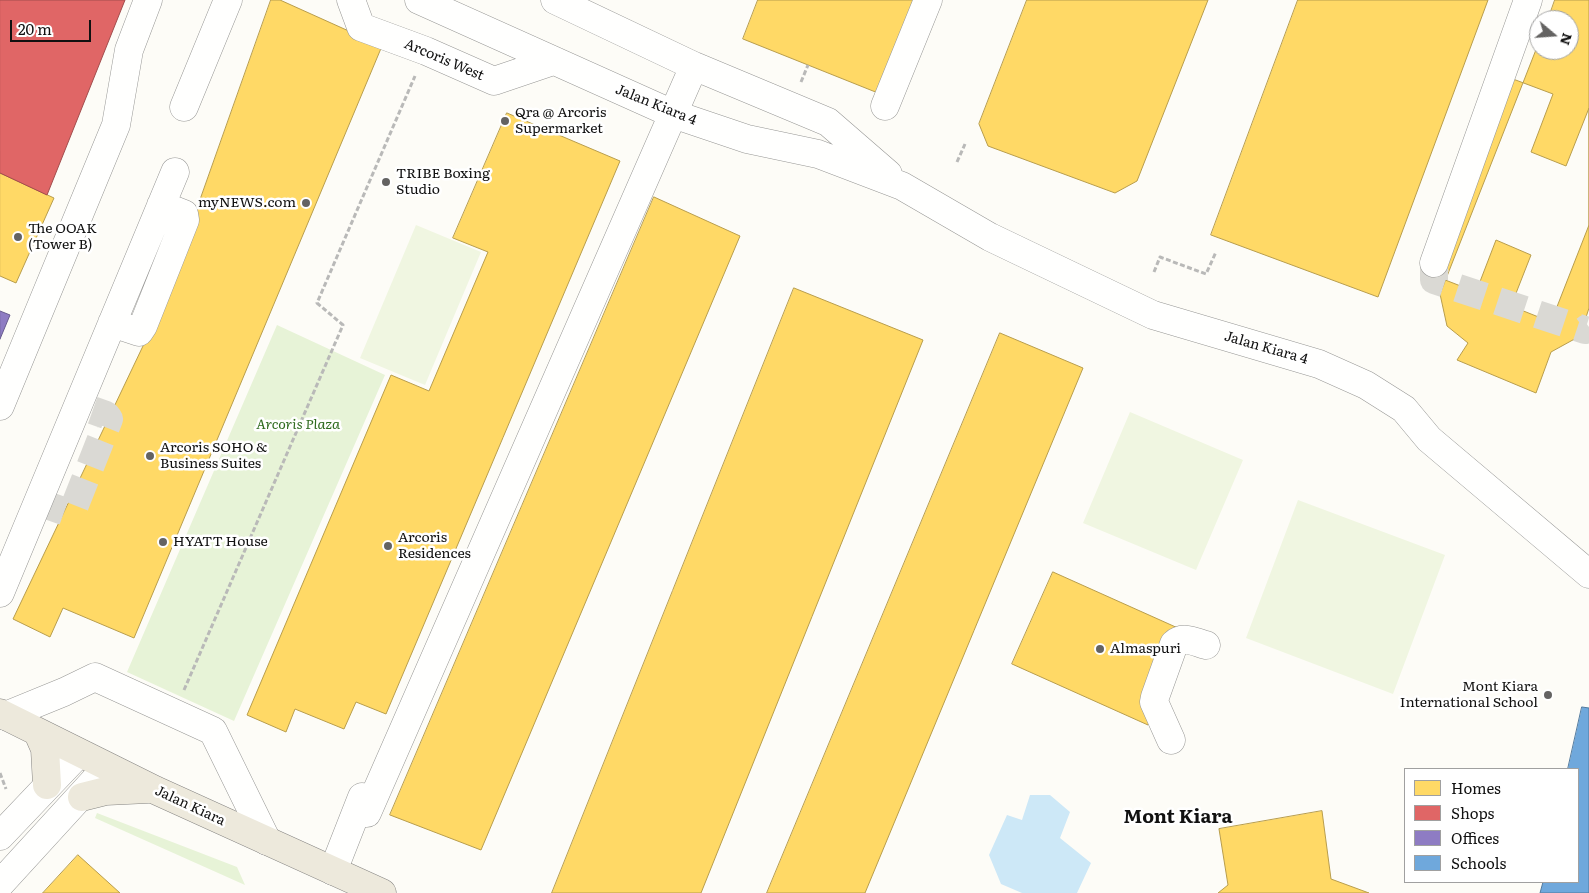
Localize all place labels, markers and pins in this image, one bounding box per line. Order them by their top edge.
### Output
place label: Qra @ Arcoris Supermarket [515,105,606,138]
marker: Qra @ Arcoris Supermarket [499,115,511,127]
place label: TRIBE Boxing Studio [396,166,490,198]
marker: TRIBE Boxing Studio [380,176,392,188]
place label: myNEWS.com [198,195,296,211]
marker: myNEWS.com [300,197,312,209]
place label: The OOAK (Tower B) [28,221,97,253]
marker: The OOAK (Tower B) [12,231,24,243]
place label: Arcoris SOHO & Business Suites [160,440,267,472]
marker: Arcoris SOHO & Business Suites [144,450,156,462]
place label: Arcoris Residences [398,530,471,562]
place label: HYATT House [173,534,268,550]
marker: HYATT House [157,536,169,548]
marker: Arcoris Residences [382,540,394,552]
place label: Almaspuri [1110,641,1181,657]
marker: Almaspuri [1094,643,1106,655]
place label: Mont Kiara International School [1400,679,1538,712]
marker: Mont Kiara International School [1542,689,1554,701]

